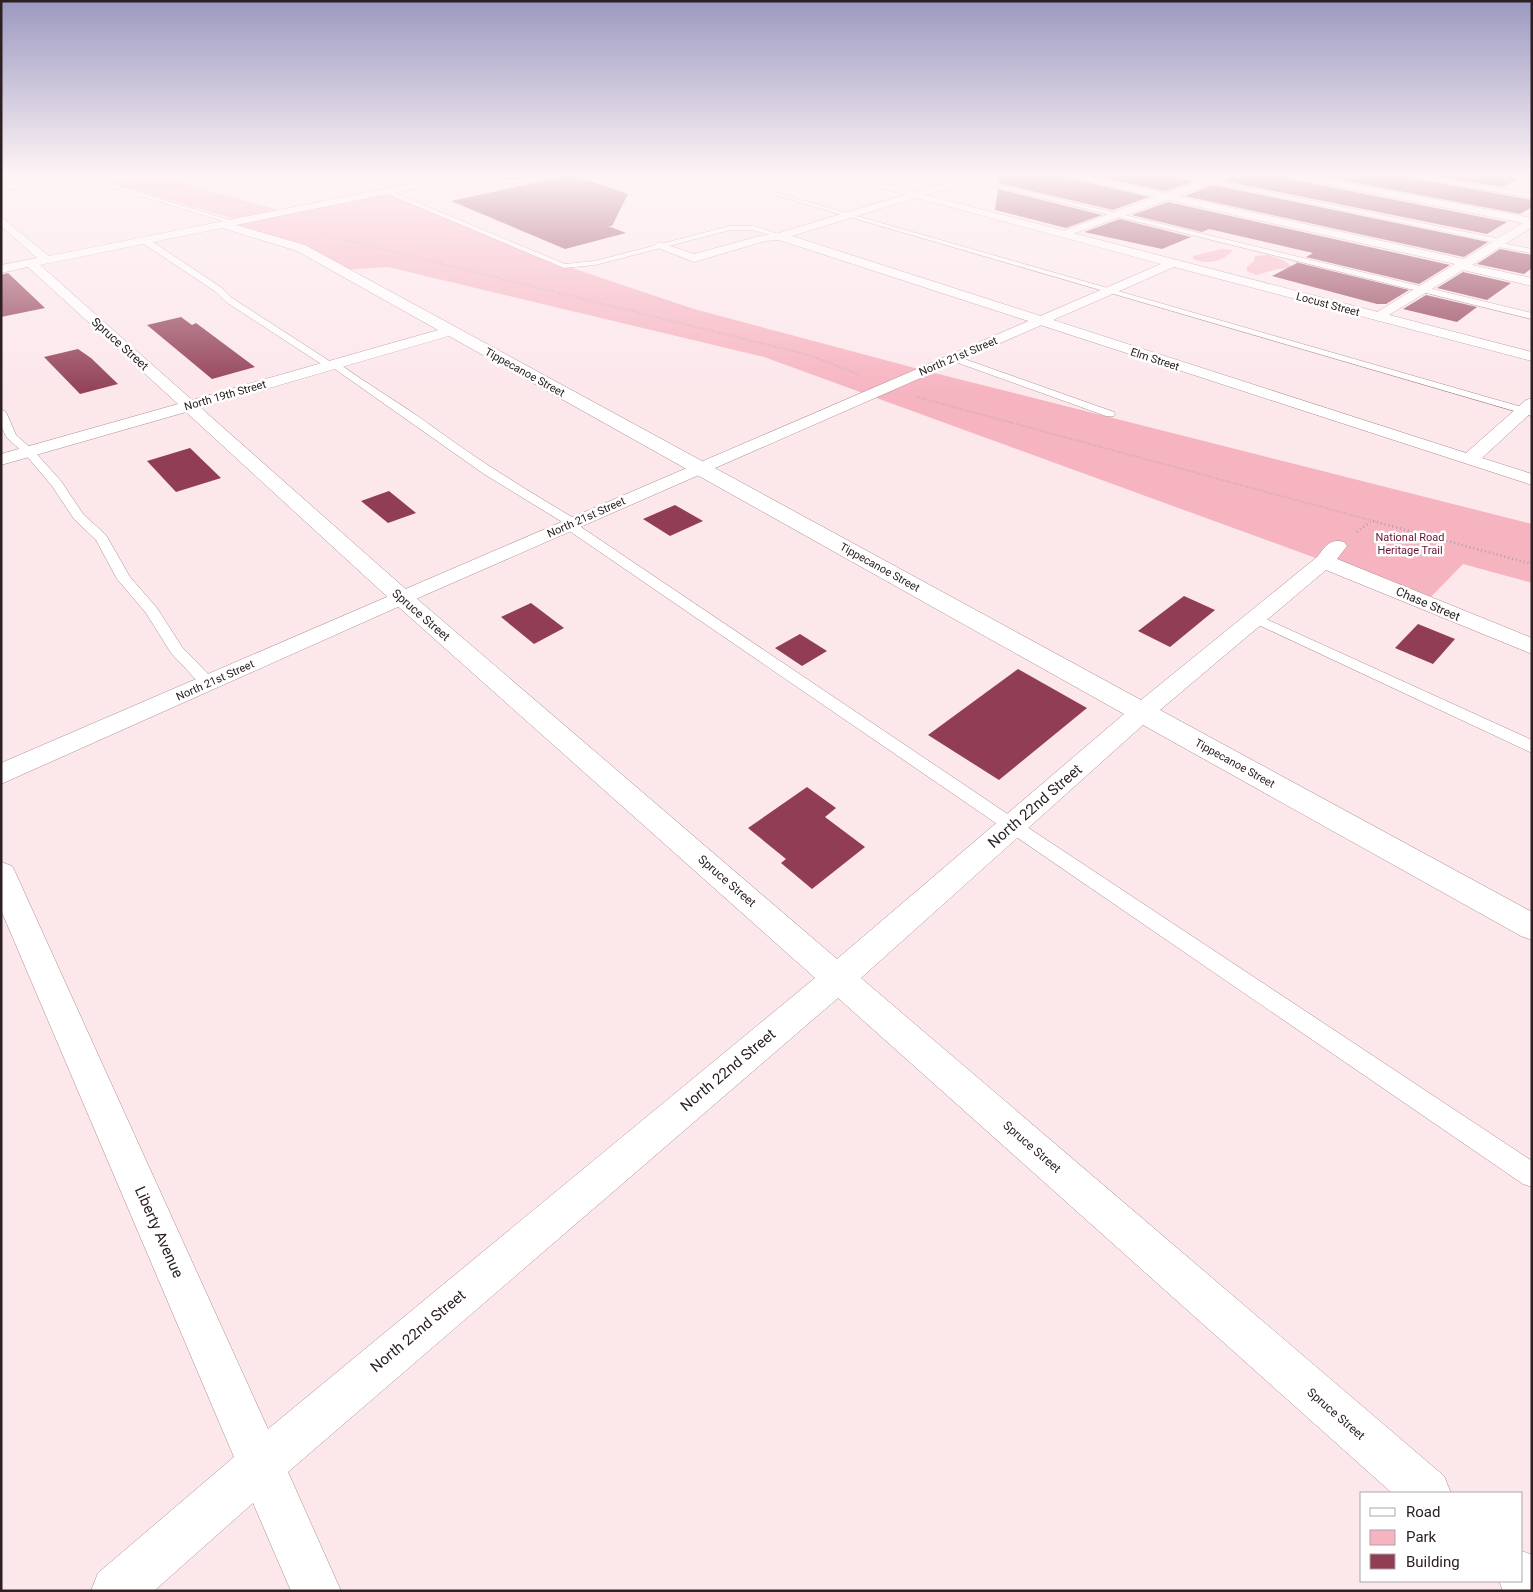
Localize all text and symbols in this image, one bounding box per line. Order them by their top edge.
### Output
street label: Locust Street [1295,290,1361,319]
street label: Spruce Street [89,315,151,373]
street label: North 21st Street [917,334,1000,379]
street label: Tippecanoe Street [483,345,567,400]
street label: Elm Street [1129,346,1181,374]
street label: North 19th Street [183,378,268,413]
street label: North 21st Street [545,494,628,540]
park label: National Road Heritage Trail [1375,531,1445,557]
street label: Tippecanoe Street [838,540,922,595]
street label: Chase Street [1394,584,1462,624]
street label: Spruce Street [389,586,453,644]
street label: North 21st Street [174,657,257,703]
street label: Tippecanoe Street [1193,736,1277,791]
street label: North 22nd Street [984,760,1086,852]
street label: Spruce Street [695,852,759,910]
street label: North 22nd Street [677,1025,779,1115]
street label: Spruce Street [1000,1118,1064,1176]
street label: Liberty Avenue [131,1183,187,1281]
street label: North 22nd Street [367,1286,469,1376]
street label: Spruce Street [1304,1385,1368,1443]
legend [1360,1492,1523,1582]
text: Road [1406,1503,1440,1521]
text: Park [1406,1528,1437,1546]
text: Building [1406,1553,1460,1571]

